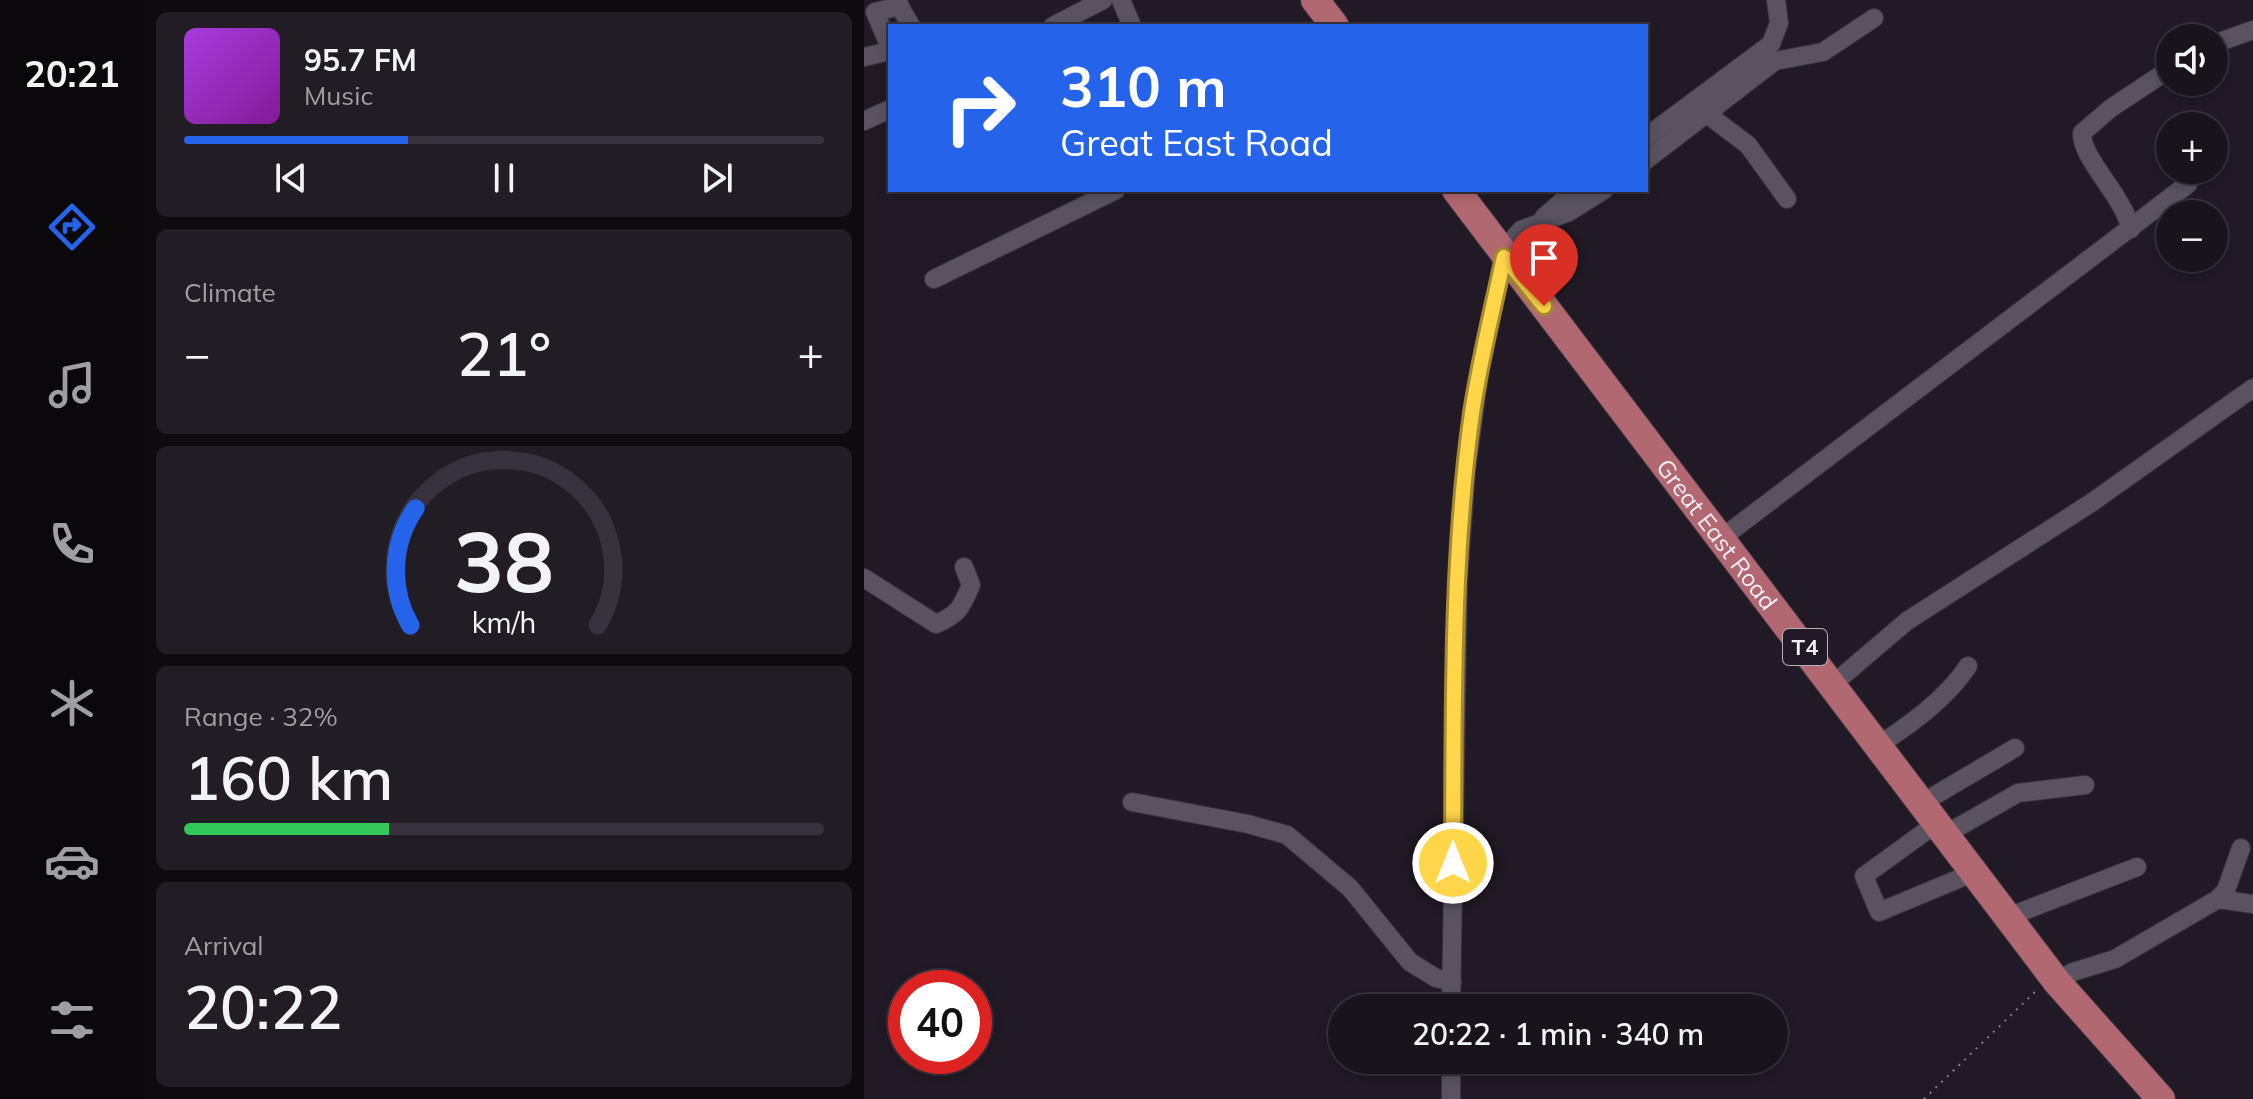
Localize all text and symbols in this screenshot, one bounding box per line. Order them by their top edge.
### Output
map controls [2156,24,2228,272]
button: sound [2156,24,2228,96]
text: 95.7 FM [304,41,417,79]
text: 20:21 [24,51,120,96]
text: 310 m [1060,51,1227,121]
icon: right [928,56,1032,160]
text: Music [304,79,373,112]
button: + [2156,112,2228,184]
text: Great East Road [1060,120,1333,165]
icon: previous [269,156,313,200]
icon: pause [482,156,526,200]
icon: next [695,156,739,200]
icon: directions [44,199,100,255]
button: − [2156,200,2228,272]
pin [1510,224,1578,306]
icon: arrive [1522,236,1566,280]
text: Climate [184,276,276,309]
text: 21° [457,316,551,391]
text: − [184,326,210,381]
text: + [798,326,824,381]
icon: music [44,357,100,413]
street label: Great East Road [1650,453,1784,616]
text: 38 [454,507,554,612]
icon: phone [44,516,100,572]
text: km/h [472,604,536,640]
road number: T4 [1783,629,1827,665]
icon: climate [44,675,100,731]
text: Range · 32% [184,700,338,733]
text: 160 km [184,740,393,815]
position arrow [1411,821,1495,905]
icon: car [44,833,100,889]
text: Arrival [184,929,264,962]
text: 20:22 [184,969,342,1044]
speed limit sign: 40 [888,970,992,1074]
icon: filters [44,992,100,1048]
text: 20:22 · 1 min · 340 m [1412,1015,1704,1053]

